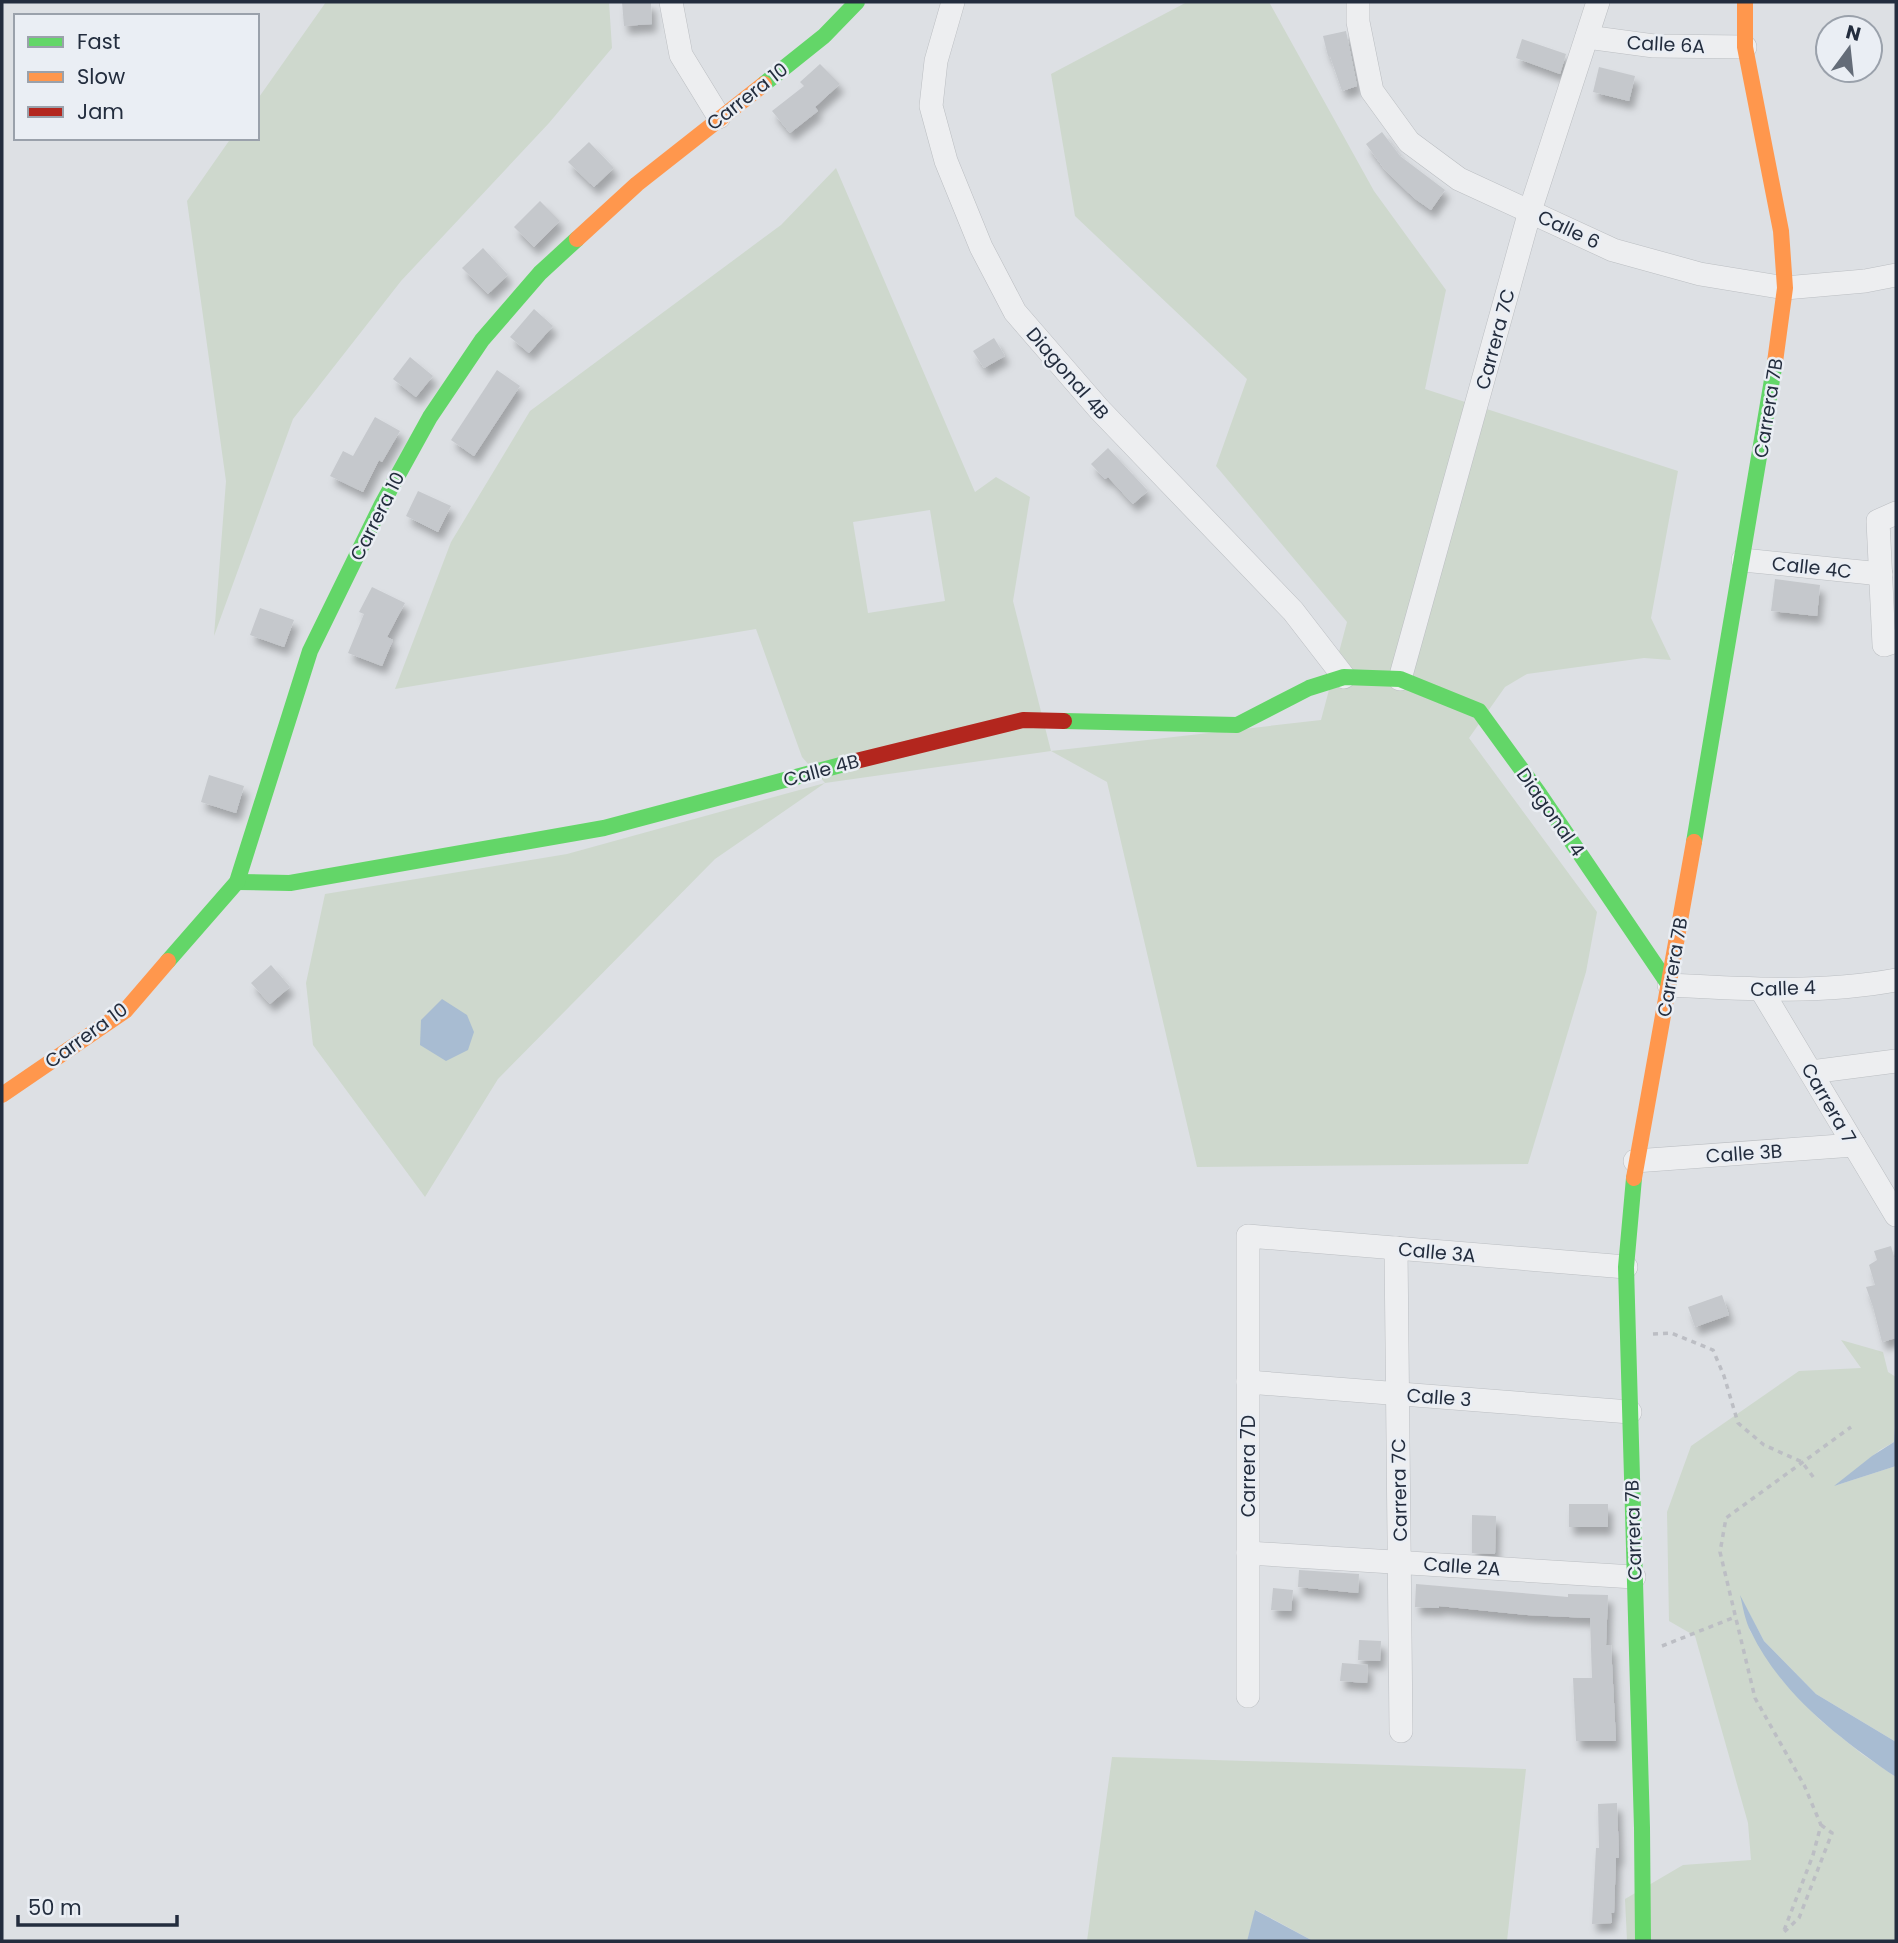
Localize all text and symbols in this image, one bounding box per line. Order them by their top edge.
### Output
legend [14,14,259,140]
north arrow [1814,14,1884,84]
text: N [1843,18,1864,48]
text: Fast [77,27,120,56]
street label: Calle 6A [1626,29,1706,60]
street label: Carrera 10 [701,56,794,137]
text: Slow [77,62,125,91]
text: Jam [77,97,124,126]
street label: Calle 6 [1533,203,1604,256]
street label: Carrera 7C [1469,286,1522,393]
street label: Diagonal 4B [1020,321,1115,425]
street label: Carrera 7B [1747,356,1790,460]
street label: Carrera 10 [344,467,411,565]
street label: Calle 4C [1771,550,1853,585]
street label: Calle 4B [780,747,862,794]
street label: Diagonal 4 [1510,762,1591,862]
street label: Carrera 7B [1650,915,1695,1019]
street label: Calle 4 [1750,974,1816,1003]
street label: Carrera 10 [39,996,133,1075]
street label: Carrera 7 [1795,1058,1862,1148]
street label: Calle 3B [1705,1137,1783,1170]
street label: Calle 3A [1397,1236,1477,1269]
street label: Calle 3 [1406,1382,1472,1413]
street label: Carrera 7D [1235,1415,1262,1517]
street label: Carrera 7C [1385,1438,1414,1542]
street label: Carrera 7B [1618,1479,1649,1581]
street label: Calle 2A [1422,1550,1502,1583]
scale bar [18,1884,177,1928]
text: 50 m [28,1893,82,1922]

